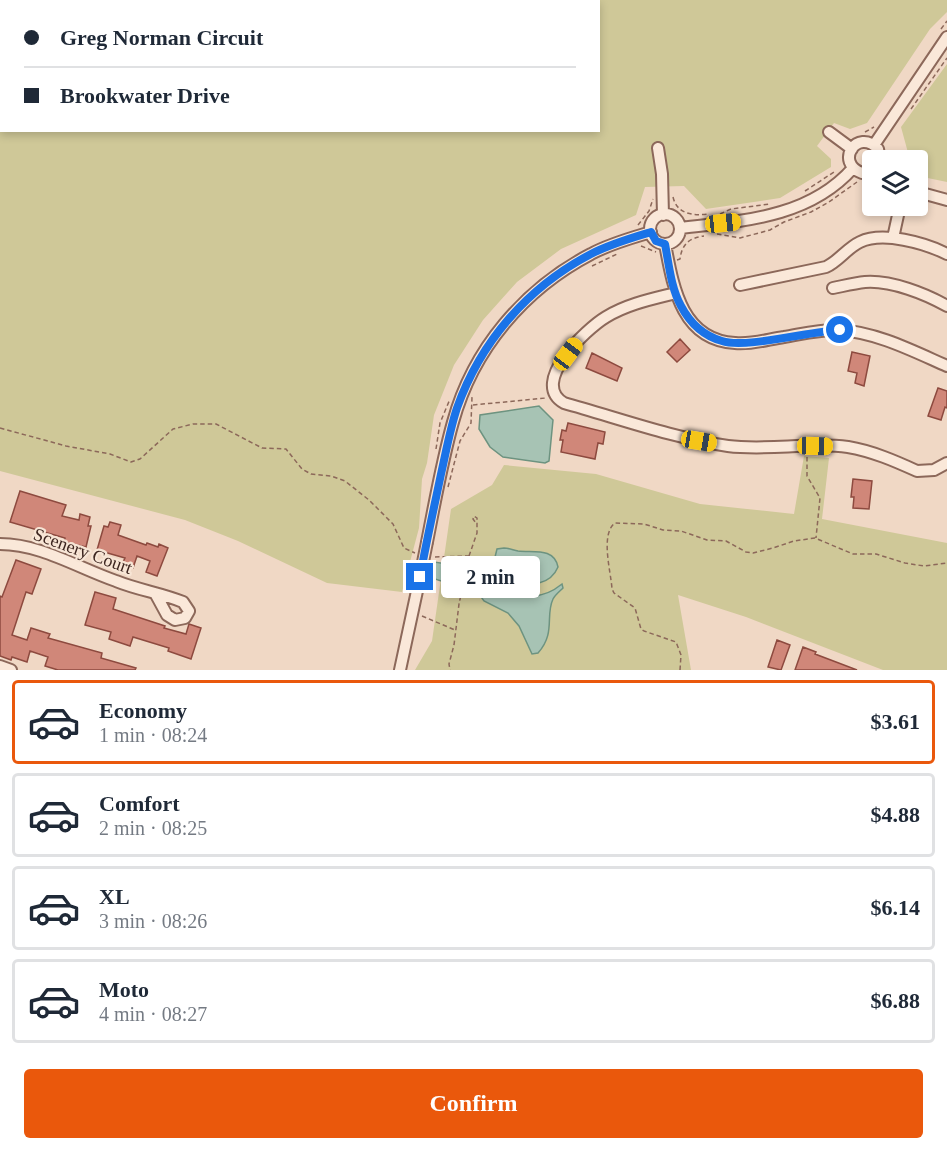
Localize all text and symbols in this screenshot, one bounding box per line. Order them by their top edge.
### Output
text: Greg Norman Circuit [60,25,263,50]
text: Brookwater Drive [60,83,230,108]
map controls [862,150,928,216]
button: layers [862,150,928,216]
car [704,212,742,234]
route start [826,316,853,343]
car [550,334,586,374]
car [680,429,718,453]
car [797,437,833,455]
street label: Scenery Court [31,524,135,578]
callout: 2 min [441,556,540,598]
route end [406,563,433,590]
text: 2 min [466,566,515,588]
icon: car [27,695,81,749]
text: Economy [99,698,187,723]
text: $3.61 [871,709,920,734]
text: 1 min · 08:24 [99,724,207,746]
icon: car [27,788,81,842]
text: Comfort [99,791,180,816]
text: $4.88 [871,802,920,827]
text: 2 min · 08:25 [99,817,207,839]
icon: car [27,881,81,935]
text: XL [99,884,130,909]
text: $6.14 [871,895,920,920]
text: 3 min · 08:26 [99,910,207,932]
icon: car [27,974,81,1028]
text: Moto [99,977,149,1002]
text: $6.88 [871,988,920,1013]
text: 4 min · 08:27 [99,1003,207,1025]
button: Confirm [24,1069,923,1138]

